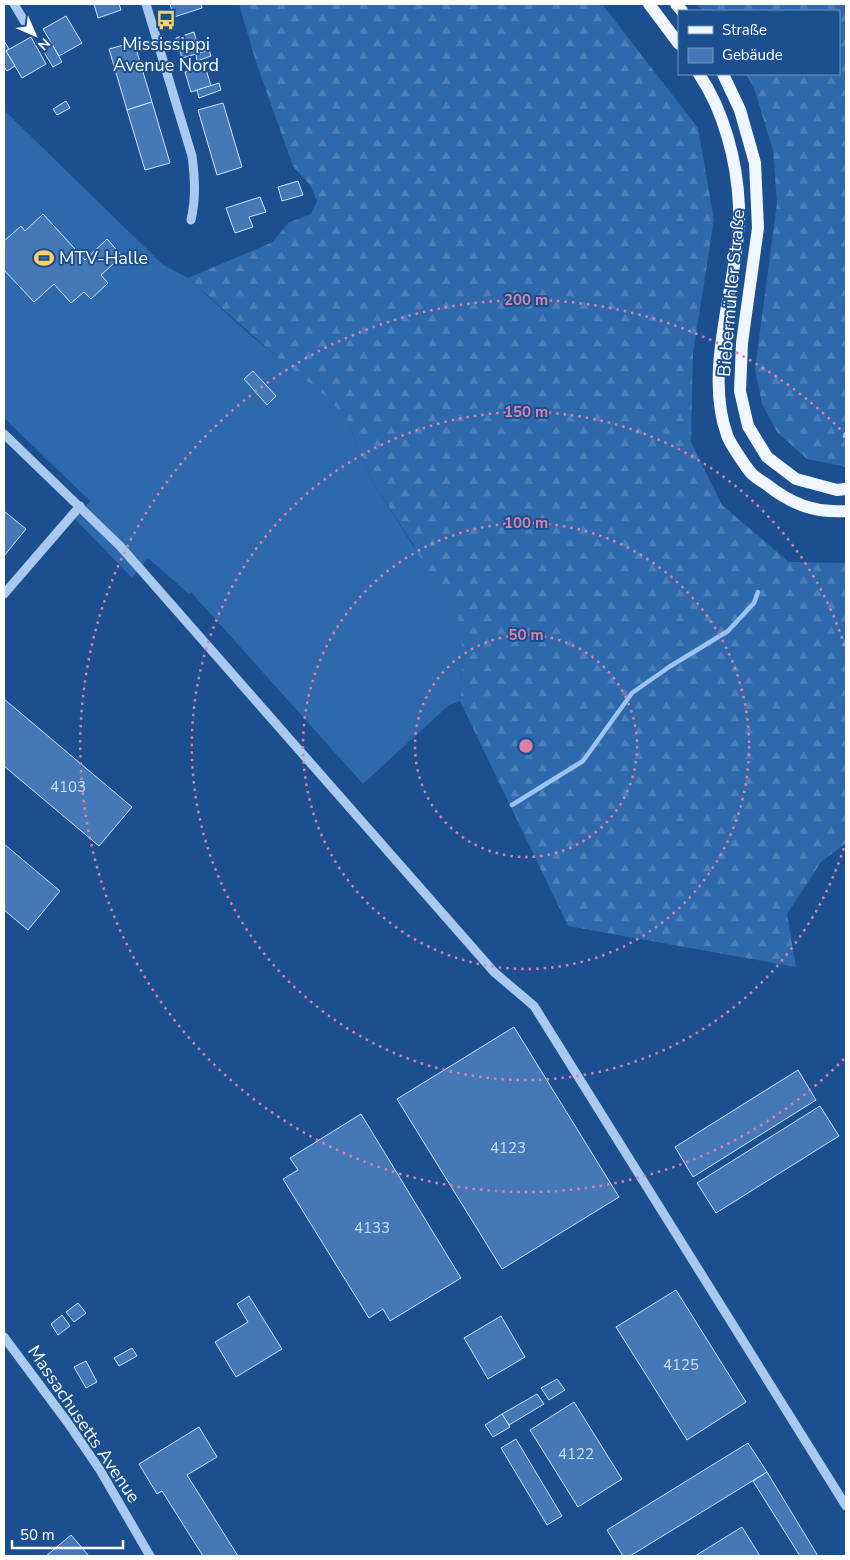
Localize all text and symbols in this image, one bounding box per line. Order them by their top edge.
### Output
bus stop icon: Mississippi Avenue Nord [155,9,177,31]
north arrow [10,10,60,60]
legend [678,10,840,75]
text: Straße [722,20,767,40]
place label: Mississippi Avenue Nord [113,32,219,77]
text: N [33,33,54,54]
text: Gebäude [722,45,783,65]
street label: Biebermühler Straße [712,208,750,378]
place label: MTV-Halle [59,246,148,270]
sports icon: MTV-Halle [33,247,55,269]
text: 200 m [504,290,548,310]
text: 150 m [504,402,548,422]
text: 100 m [504,513,548,533]
text: 50 m [508,625,544,645]
centre of rings [517,737,535,755]
house number: 4103 [50,777,86,797]
house number: 4123 [490,1138,526,1158]
house number: 4133 [354,1218,390,1238]
street label: Massachusetts Avenue [22,1340,146,1508]
house number: 4125 [663,1355,699,1375]
house number: 4122 [558,1444,594,1464]
scale bar [12,1518,124,1550]
text: 50 m [20,1525,55,1545]

